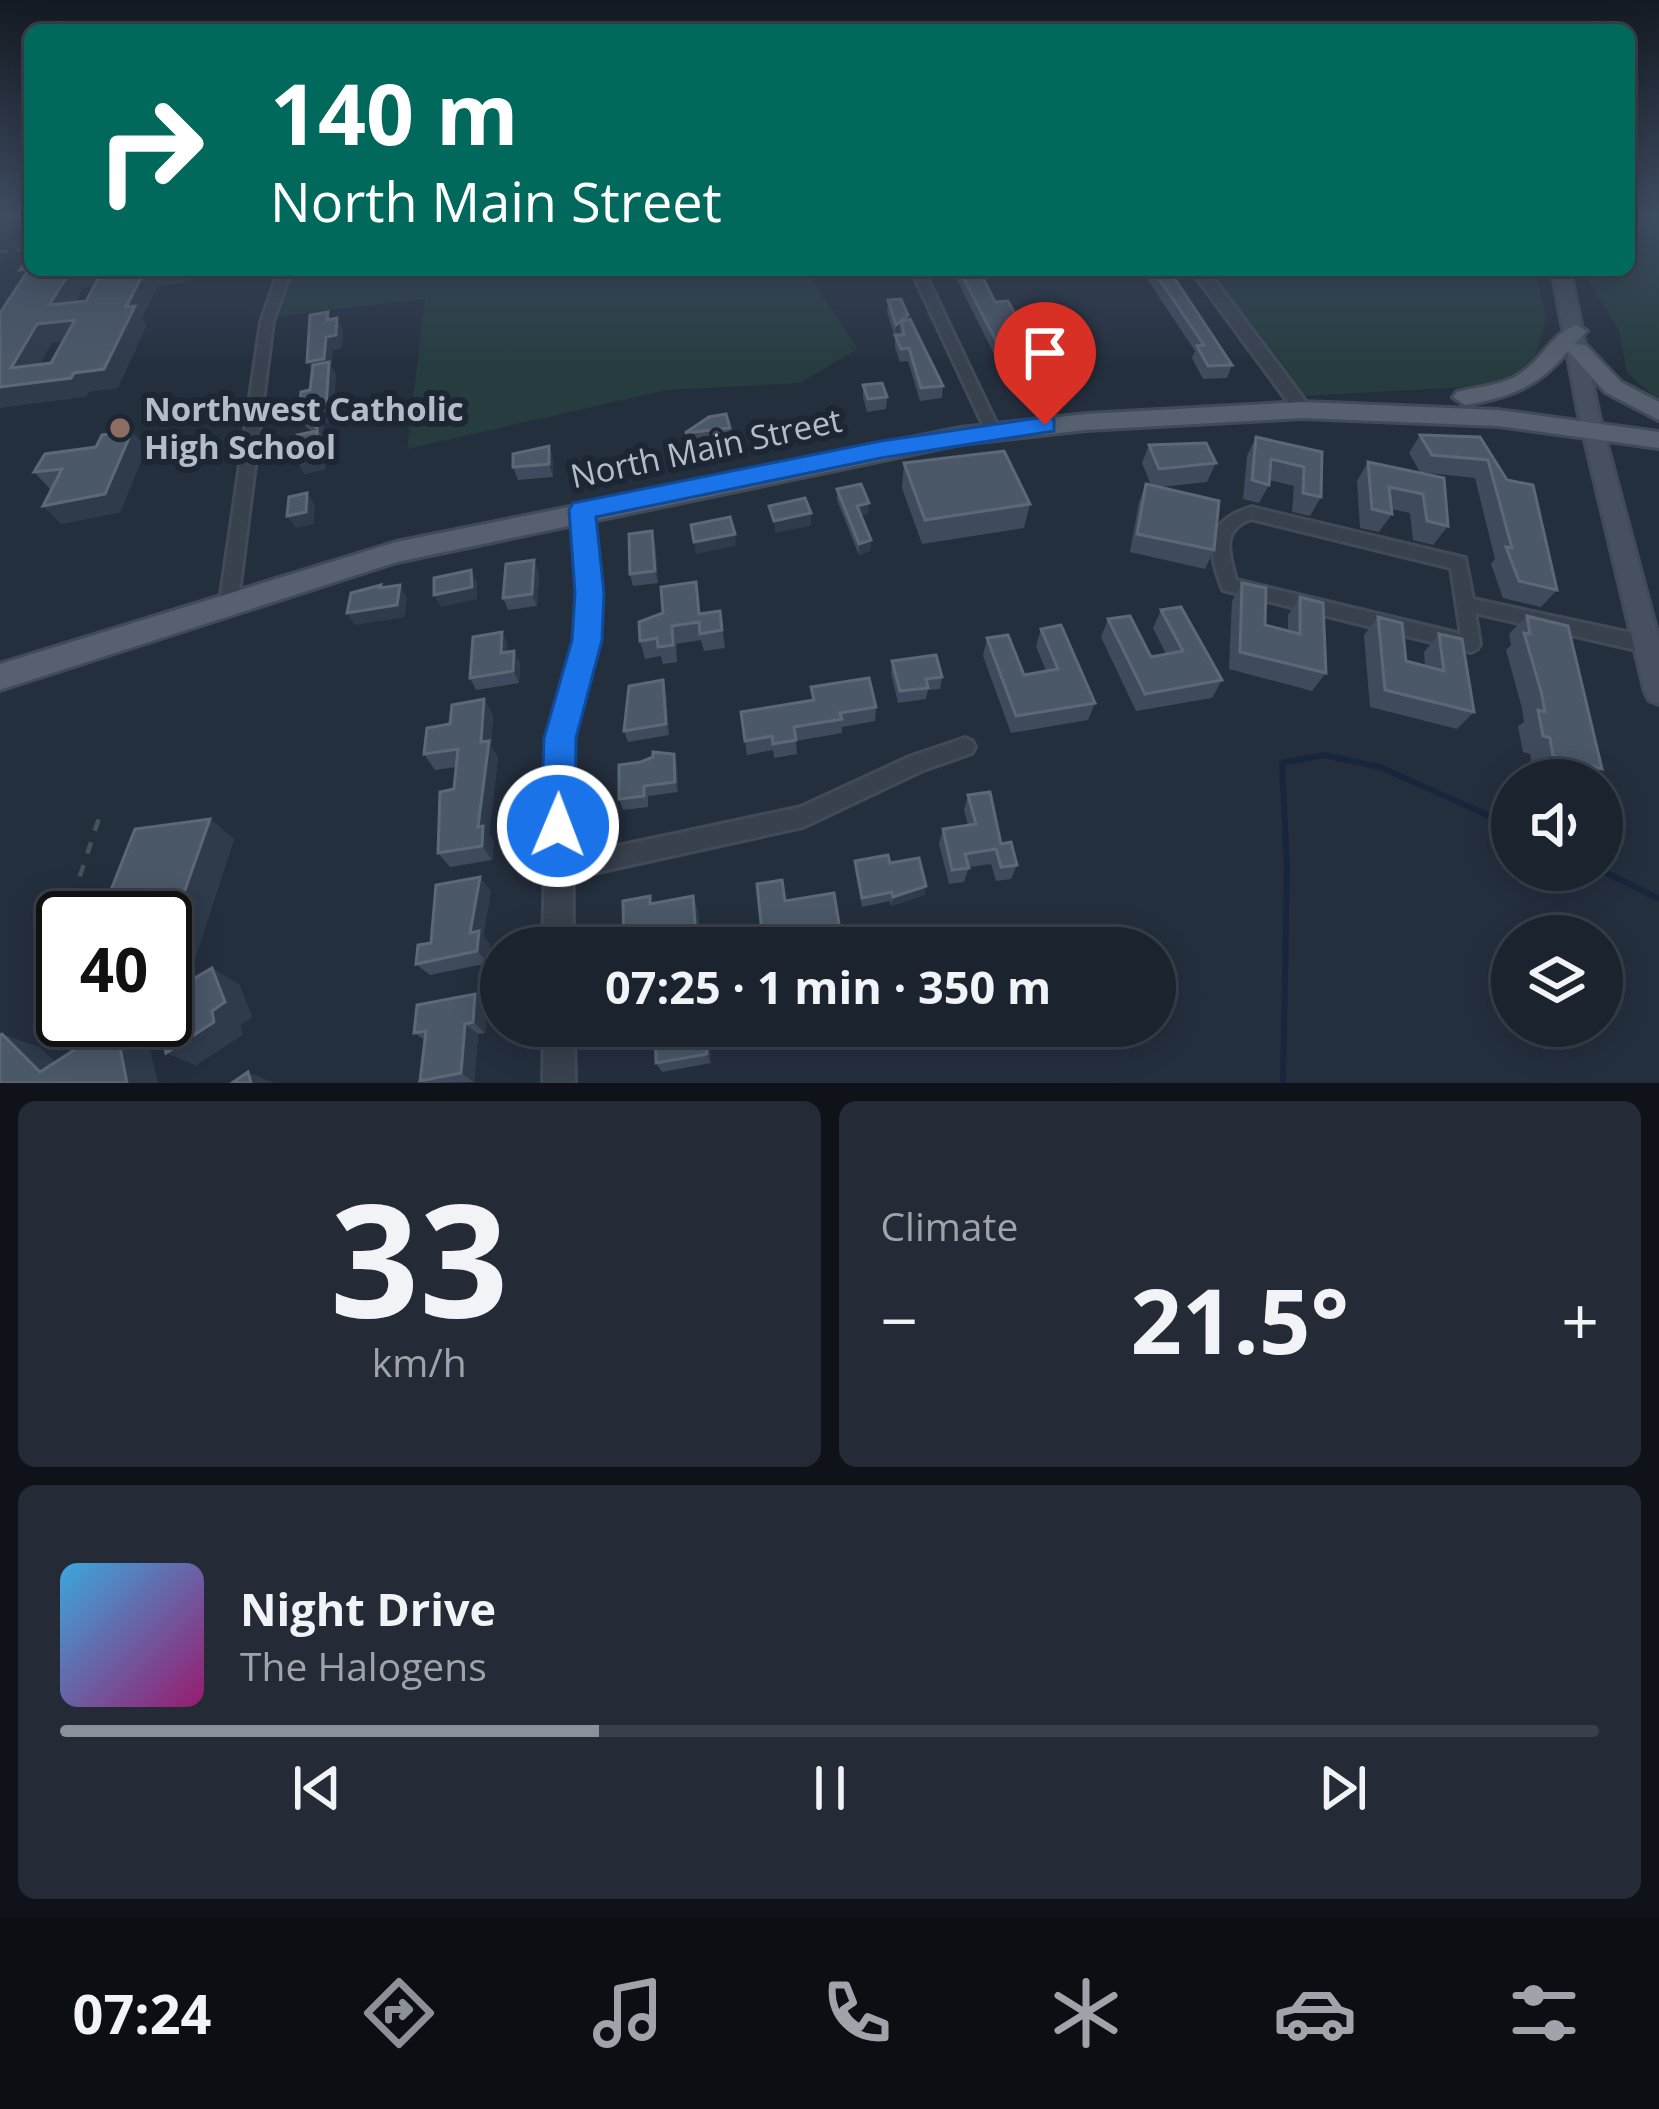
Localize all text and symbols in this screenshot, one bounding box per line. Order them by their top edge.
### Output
text: 140 m [270,55,518,170]
icon: right [72,72,228,228]
text: North Main Street [270,164,722,238]
pin [994,302,1096,425]
icon: arrive [1012,320,1078,386]
place label: Northwest Catholic High School [144,386,464,469]
street label: North Main Street [566,397,846,498]
marker: Northwest Catholic High School [107,415,133,441]
map controls [1491,759,1623,1047]
button: sound [1491,759,1623,891]
position arrow [495,763,621,889]
speed limit sign: 40 [36,891,192,1047]
button: layers [1491,915,1623,1047]
text: 07:25 · 1 min · 350 m [605,956,1051,1017]
text: 33 [330,1150,508,1363]
text: Climate [881,1199,1018,1252]
text: 21.5° [1130,1258,1349,1380]
text: − [881,1274,918,1364]
text: + [1561,1274,1599,1364]
text: km/h [372,1335,467,1388]
text: Night Drive [240,1578,496,1639]
text: The Halogens [240,1639,487,1692]
icon: previous [284,1755,350,1821]
icon: pause [797,1755,863,1821]
icon: next [1310,1755,1376,1821]
icon: directions [357,1971,441,2055]
icon: music [586,1971,670,2055]
icon: phone [815,1971,899,2055]
icon: climate [1044,1971,1128,2055]
icon: car [1273,1971,1357,2055]
icon: filters [1502,1971,1586,2055]
text: 07:24 [73,1976,211,2050]

